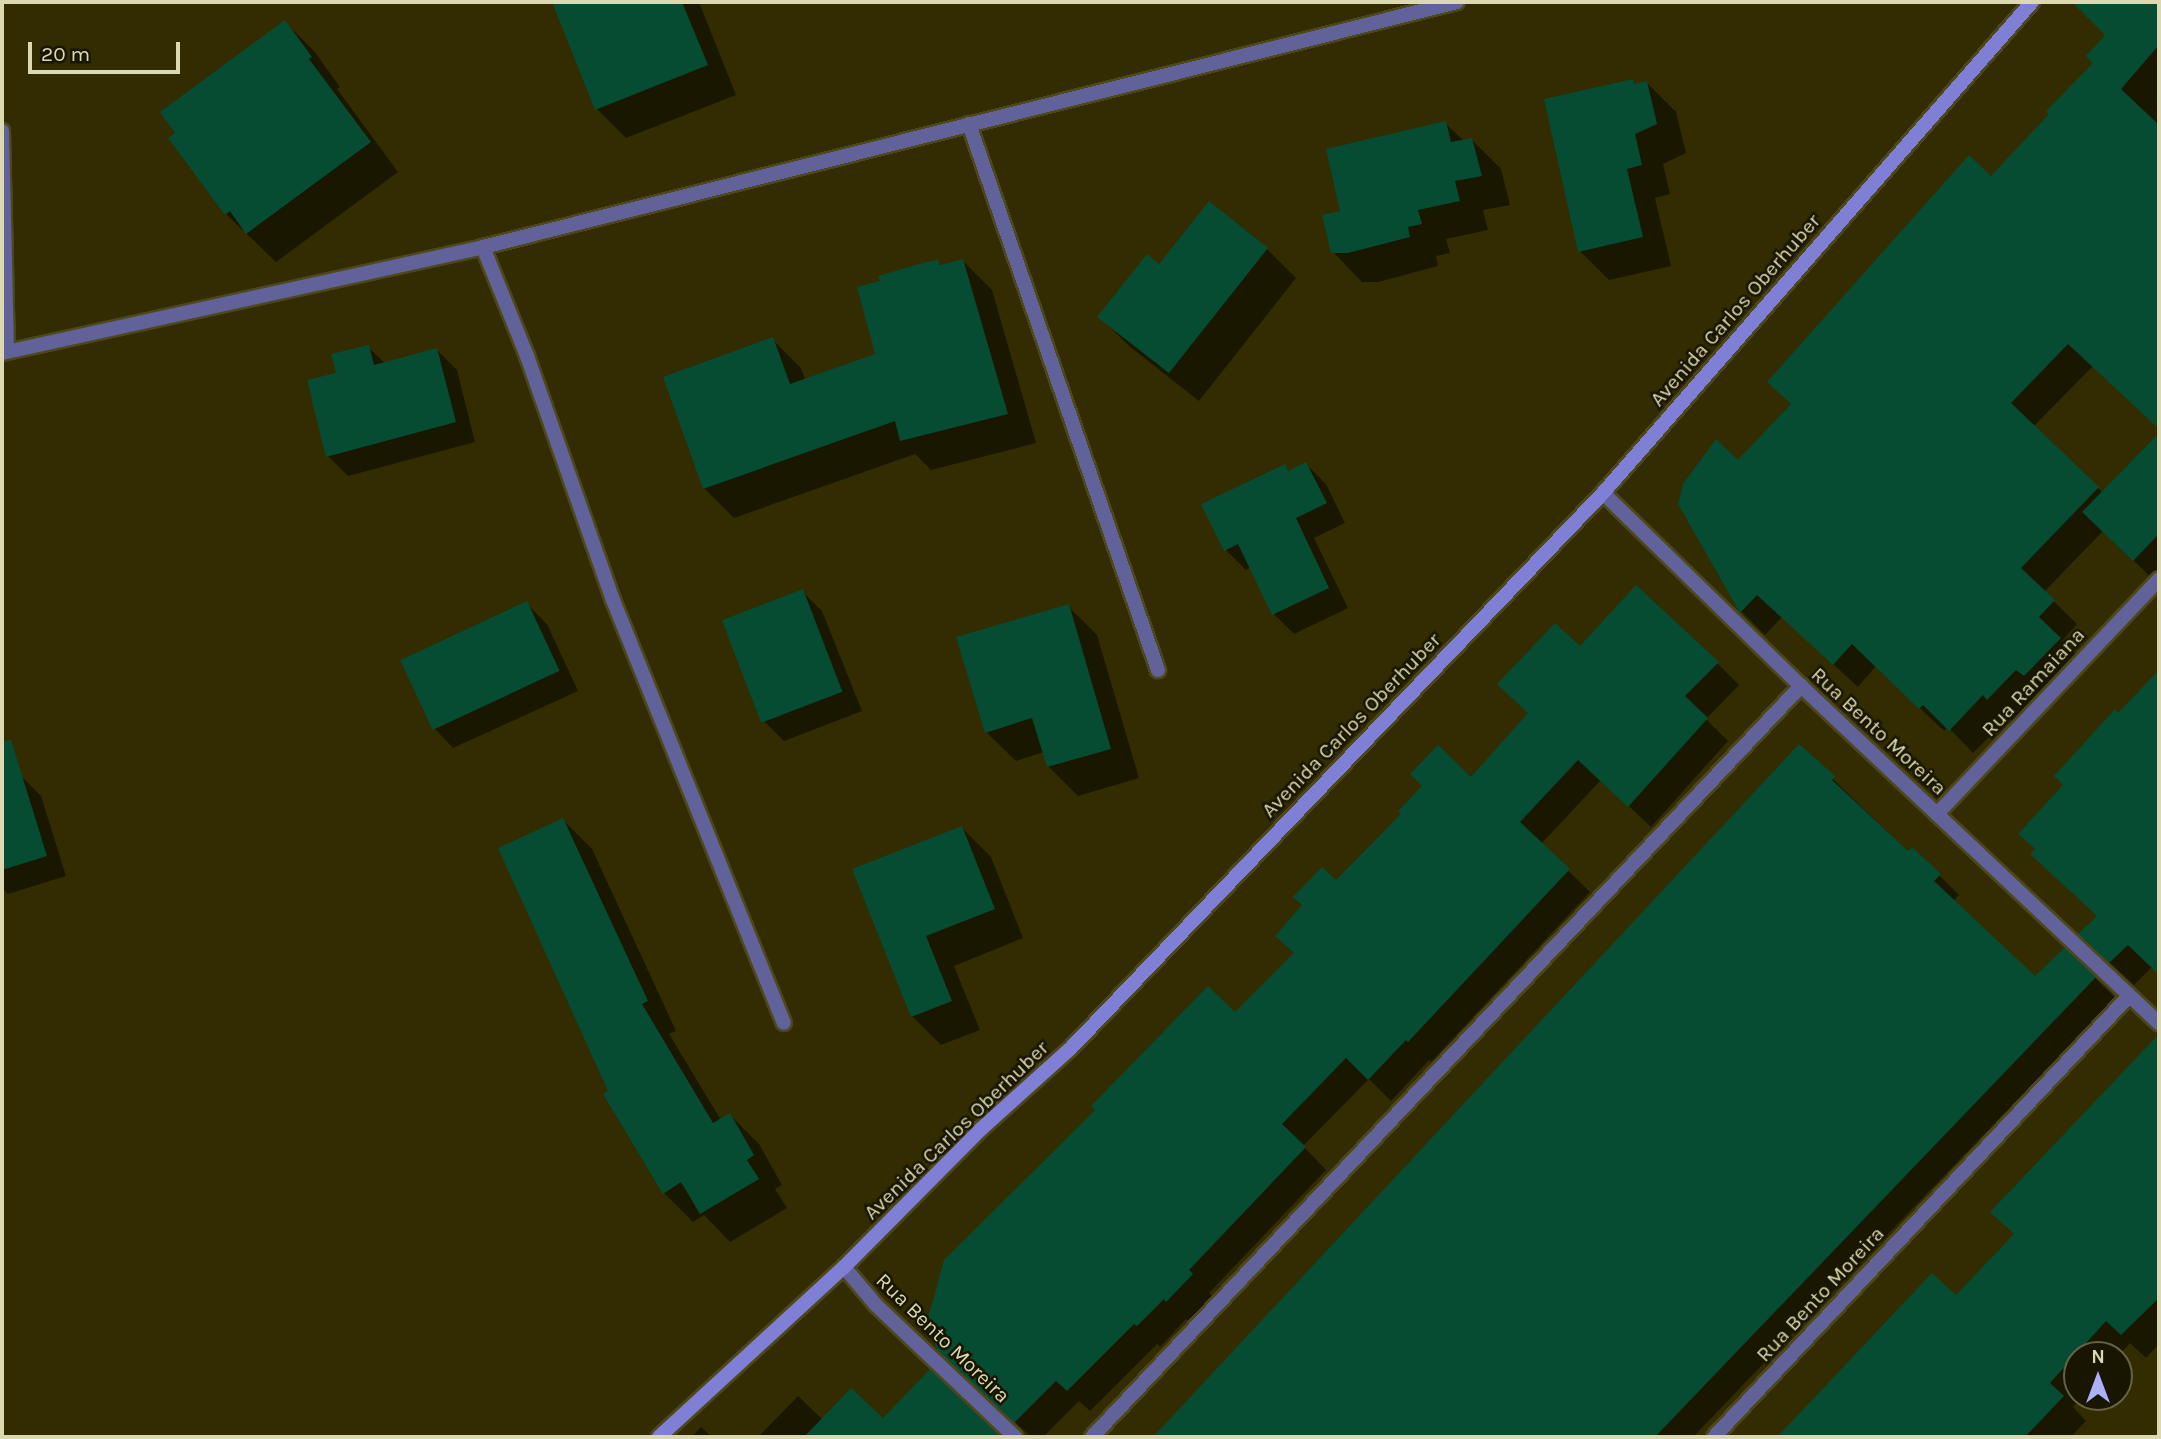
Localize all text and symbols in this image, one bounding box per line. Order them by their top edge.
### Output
scale bar [32,28,184,72]
text: 20 m [41,42,90,66]
street label: Avenida Carlos Oberhuber [1645,209,1825,411]
street label: Rua Ramaiana [1976,622,2090,742]
street label: Avenida Carlos Oberhuber [1256,627,1446,823]
street label: Rua Bento Moreira [1806,662,1952,800]
street label: Avenida Carlos Oberhuber [858,1035,1054,1225]
street label: Rua Bento Moreira [1751,1221,1889,1367]
street label: Rua Bento Moreira [871,1268,1015,1408]
north arrow [2063,1341,2133,1411]
text: N [2091,1346,2105,1368]

